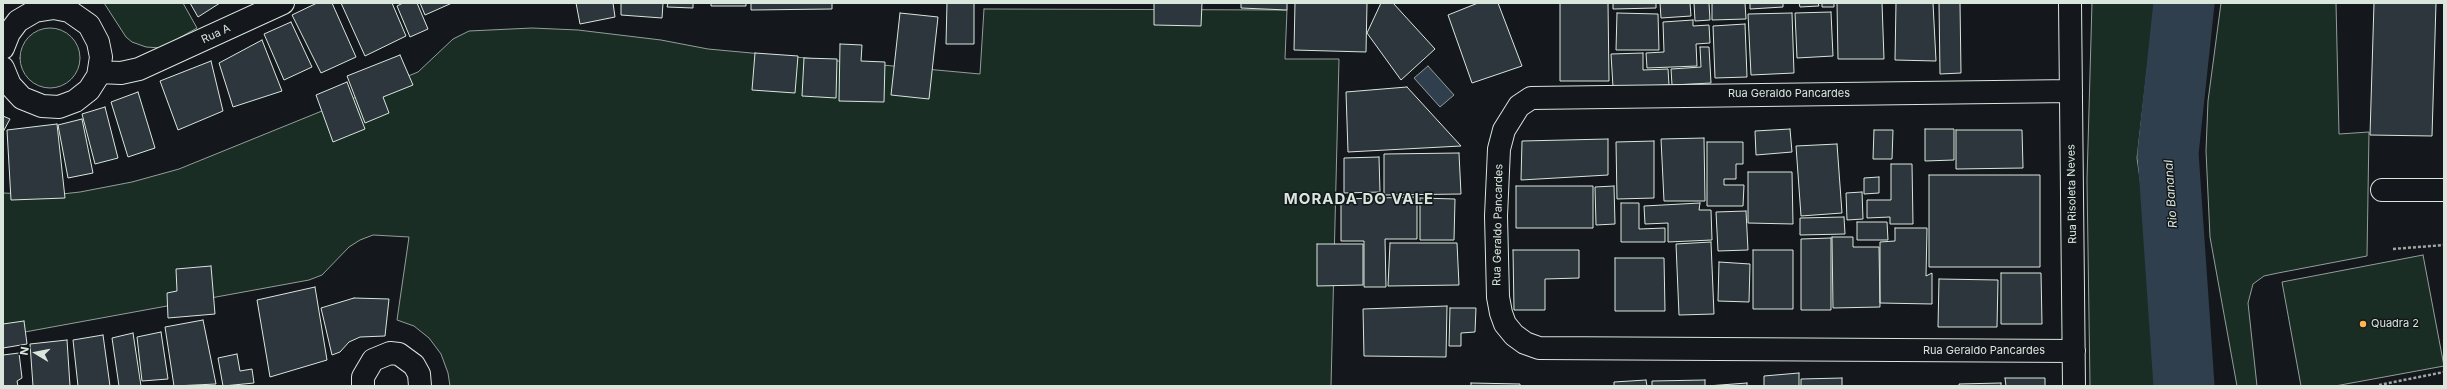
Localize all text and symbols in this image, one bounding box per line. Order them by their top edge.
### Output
street label: Rua A [199,22,233,46]
street label: Rua Geraldo Pancardes [1728,87,1850,101]
street label: Rua Risoleta Neves [2065,144,2079,244]
water label: Rio Bananal [2161,159,2181,229]
street label: Rua Geraldo Pancardes [1490,164,1506,286]
district label: MORADA DO VALE [1284,190,1434,208]
place label: Quadra 2 [2371,317,2419,331]
marker: Quadra 2 [2358,319,2368,329]
north arrow [16,333,56,373]
street label: Rua Geraldo Pancardes [1923,344,2045,358]
text: N [17,346,32,356]

